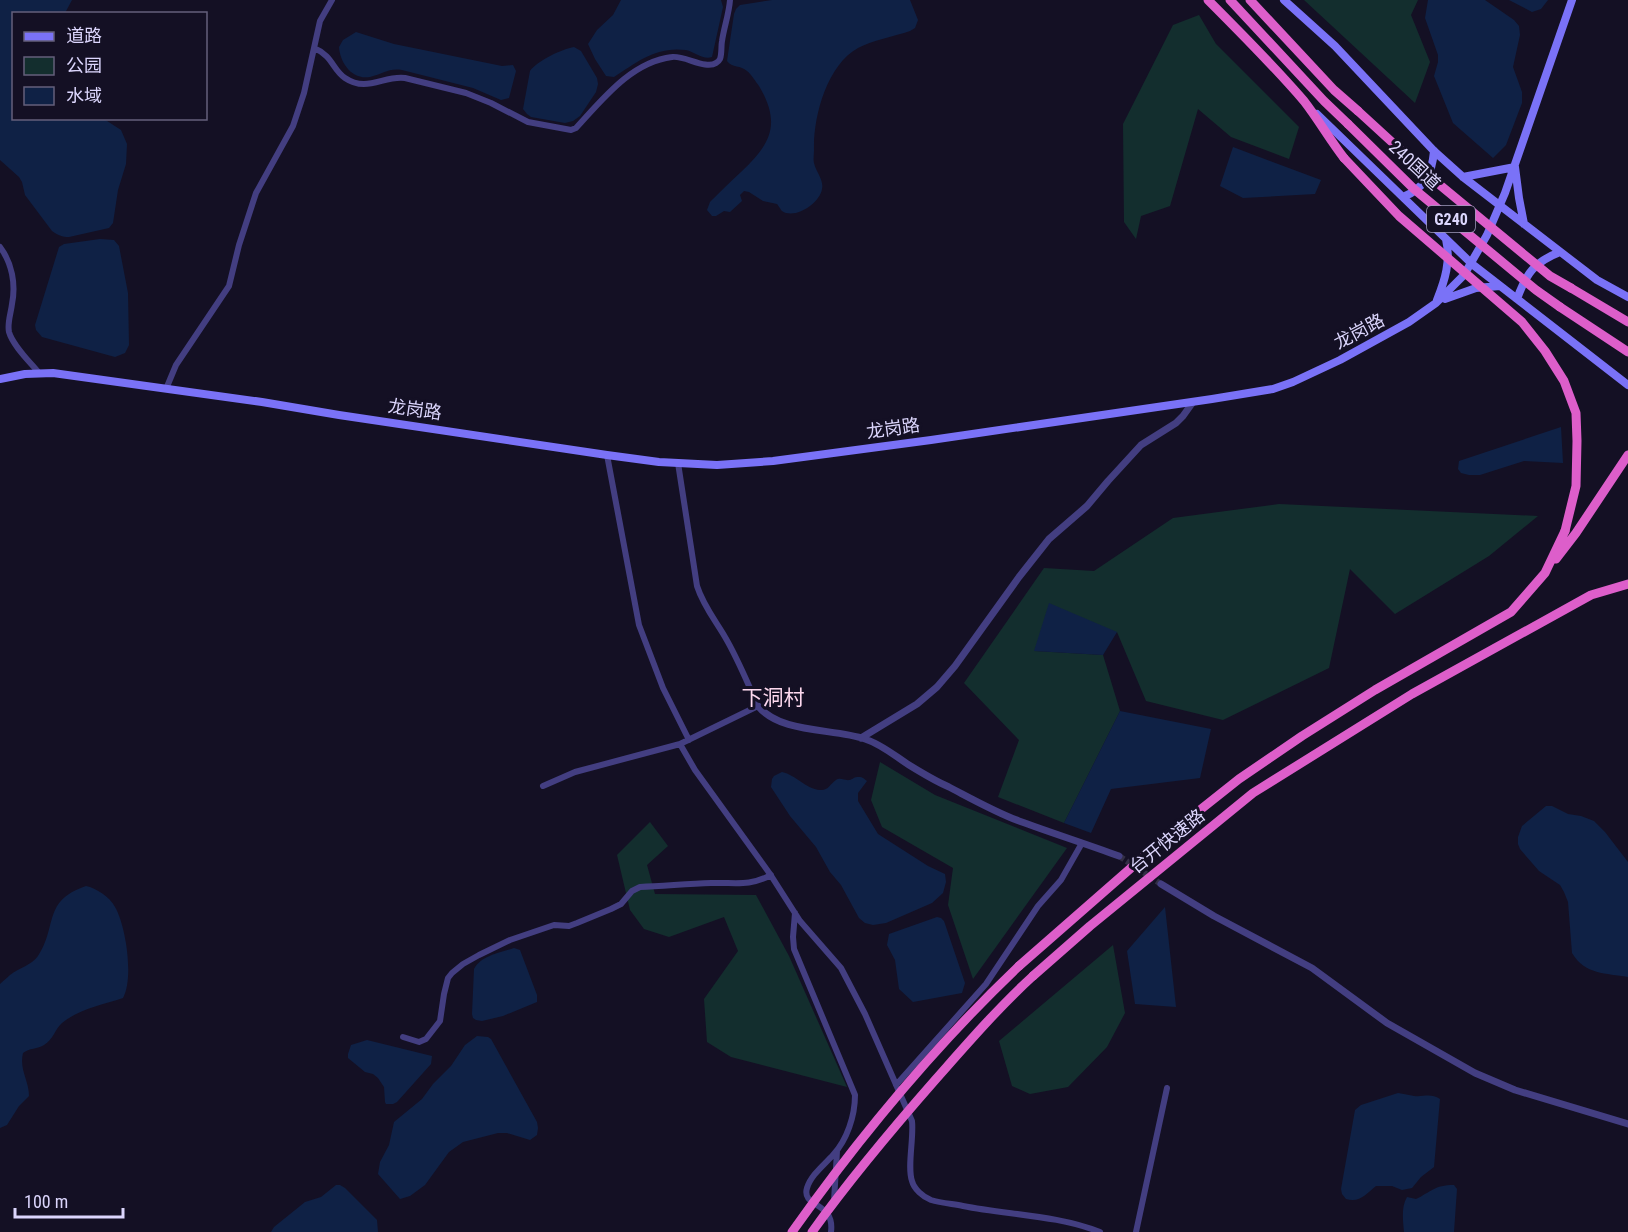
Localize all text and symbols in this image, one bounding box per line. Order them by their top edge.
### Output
legend [12,12,207,120]
text: 道路 [66,25,102,46]
text: 公园 [66,55,102,76]
text: 水域 [66,85,102,106]
street label: 240国道 [1385,136,1445,194]
road number: G240 [1427,206,1475,232]
street label: 龙岗路 [1330,309,1388,353]
street label: 龙岗路 [387,395,443,423]
street label: 龙岗路 [865,414,921,442]
district label: 下洞村 [742,686,805,710]
street label: 台开快速路 [1125,805,1209,877]
scale bar [15,1181,123,1219]
text: 100 m [24,1191,68,1212]

